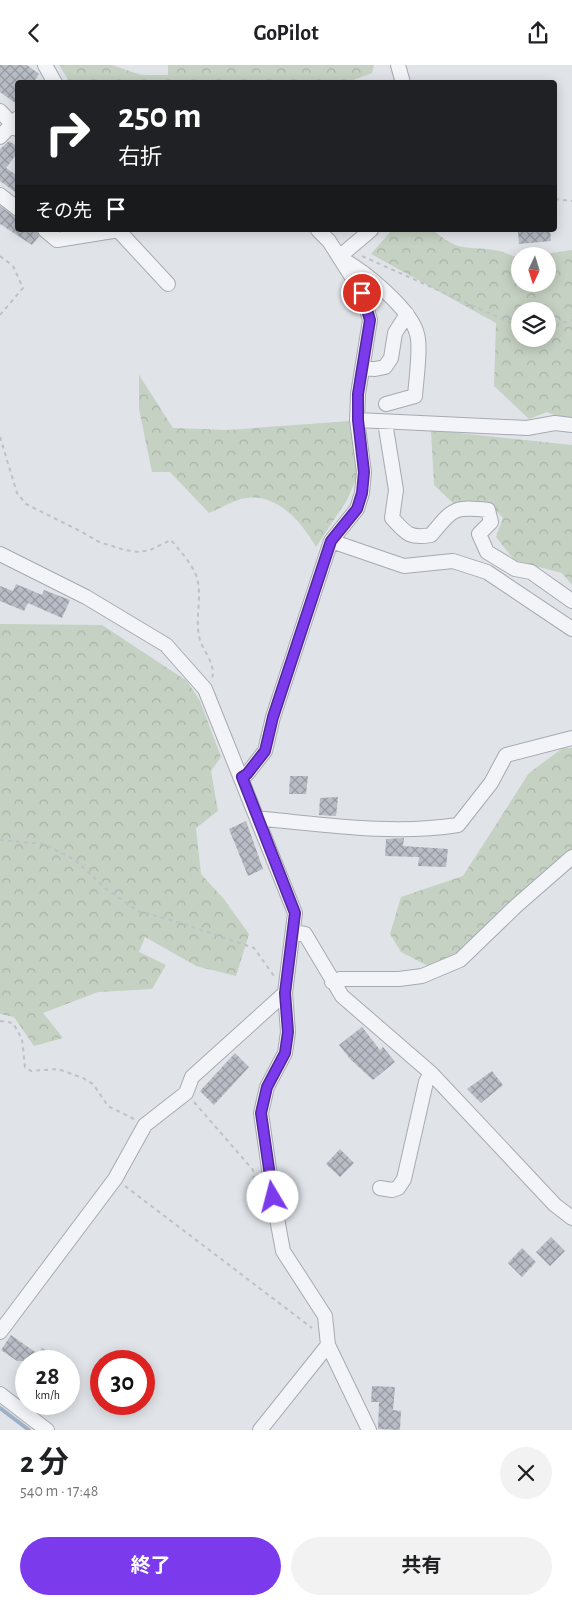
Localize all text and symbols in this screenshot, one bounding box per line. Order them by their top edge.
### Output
icon: back [20,19,48,47]
icon: share [524,19,552,47]
text: GoPilot [253,22,319,44]
text: 250 m [118,99,201,134]
icon: right [35,100,100,165]
text: 右折 [118,146,162,168]
icon: arrive [102,195,130,223]
text: その先 [35,202,92,221]
north arrow [511,247,556,293]
map controls [511,247,556,347]
pin [341,272,383,314]
icon: arrive [348,279,376,307]
button: layers [511,302,556,347]
position arrow [246,1170,298,1222]
speed limit sign: 30 [90,1350,155,1415]
text: 28 [35,1364,60,1389]
text: km/h [35,1389,60,1401]
button: close [500,1447,552,1499]
text: 2 分 [20,1448,69,1478]
text: 540 m · 17:48 [20,1483,98,1499]
button: 終了 [20,1537,281,1595]
button: 共有 [291,1537,552,1595]

